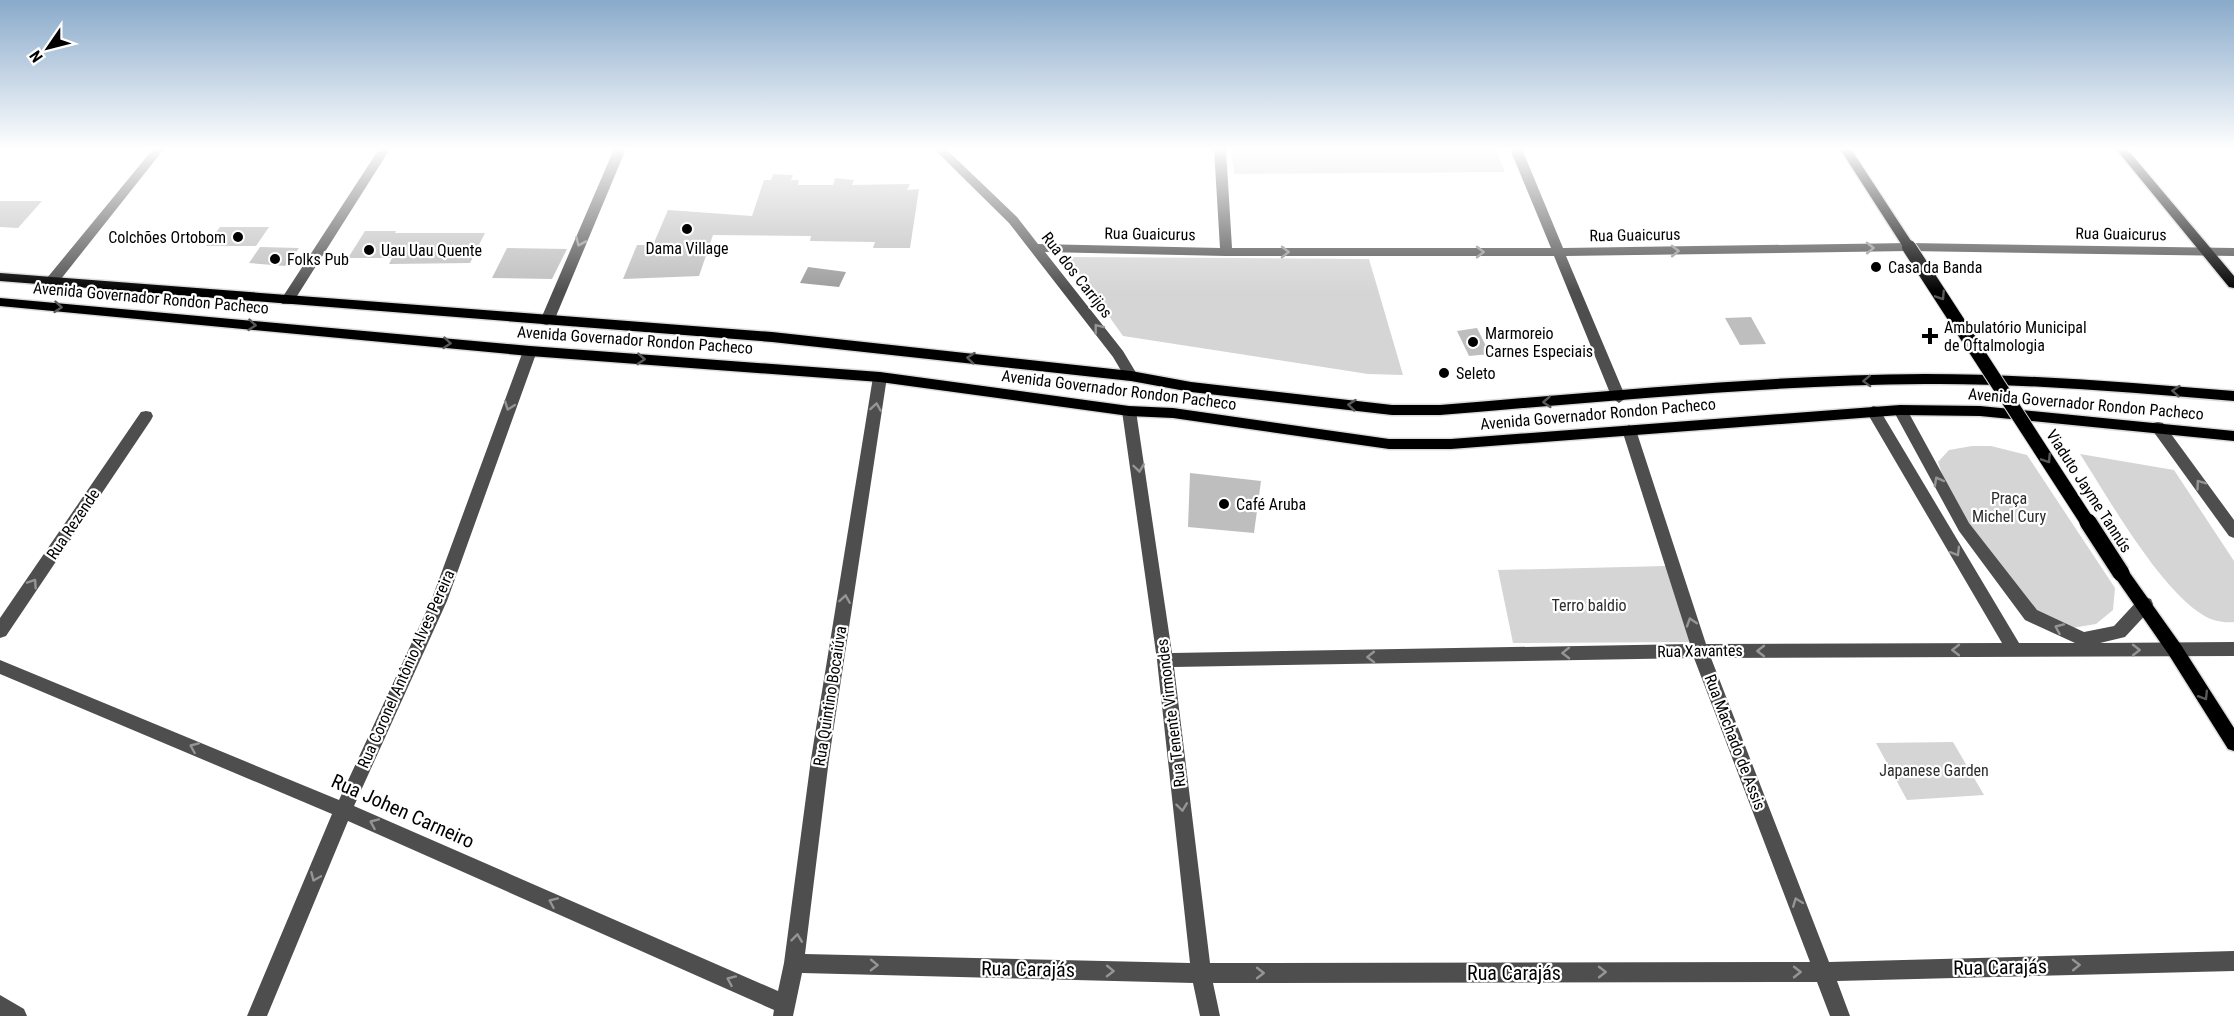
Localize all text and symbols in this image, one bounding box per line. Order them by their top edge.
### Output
north arrow [18,18,78,78]
text: N [26,47,47,66]
marker: Dama Village [680,222,694,236]
street label: Rua Guaicurus [1104,224,1196,244]
street label: Rua Guaicurus [2075,224,2167,244]
street label: Rua Guaicurus [1589,225,1681,245]
place label: Colchões Ortobom [108,228,226,247]
street label: Rua dos Carrijos [1038,228,1116,322]
marker: Colchões Ortobom [231,230,245,244]
one-way arrow [575,235,587,246]
place label: Dama Village [645,239,729,258]
place label: Uau Uau Quente [381,241,482,260]
one-way arrow [1865,241,1874,254]
marker: Uau Uau Quente [362,243,376,257]
one-way arrow [1670,244,1679,257]
one-way arrow [1280,246,1289,258]
one-way arrow [1475,246,1484,258]
place label: Folks Pub [287,250,349,269]
marker: Folks Pub [268,252,282,266]
place label: Casa da Banda [1888,258,1982,277]
marker: Casa da Banda [1869,260,1883,274]
street label: Avenida Governador Rondon Pacheco [32,278,270,318]
one-way arrow [1933,290,1945,300]
one-way arrow [54,300,63,313]
one-way arrow [248,318,257,331]
place label: Ambulatório Municipal de Oftalmologia [1944,318,2087,355]
street label: Avenida Governador Rondon Pacheco [516,322,754,358]
one-way arrow [1094,323,1105,334]
place label: Marmoreio Carnes Especiais [1485,324,1593,361]
marker: Ambulatório Municipal de Oftalmologia [1921,327,1939,345]
marker: Marmoreio Carnes Especiais [1466,335,1480,349]
one-way arrow [442,336,451,349]
one-way arrow [636,352,645,365]
one-way arrow [967,352,976,365]
place label: Seleto [1456,364,1496,383]
street label: Avenida Governador Rondon Pacheco [1001,366,1237,414]
marker: Seleto [1437,366,1451,380]
one-way arrow [1862,375,1871,387]
street label: Avenida Governador Rondon Pacheco [1967,384,2205,424]
one-way arrow [2171,384,2180,397]
street label: Avenida Governador Rondon Pacheco [1479,394,1717,434]
one-way arrow [1542,396,1551,409]
one-way arrow [1348,399,1357,412]
one-way arrow [504,400,517,410]
one-way arrow [869,402,881,411]
street label: Viaduto Jayme Tannús [2042,426,2136,556]
one-way arrow [2040,453,2051,464]
one-way arrow [1132,464,1144,473]
one-way arrow [1934,477,1945,487]
one-way arrow [2196,480,2207,491]
street label: Rua Rezende [42,485,104,563]
park label: Praça Michel Cury [1972,489,2046,526]
place label: Café Aruba [1236,495,1306,514]
marker: Café Aruba [1217,497,1231,511]
one-way arrow [1948,546,1960,556]
street label: Rua Coronel Antônio Alves Pereira [354,567,458,771]
one-way arrow [26,579,37,590]
one-way arrow [838,595,851,605]
park label: Terro baldio [1551,596,1627,615]
one-way arrow [1686,617,1698,628]
one-way arrow [2055,623,2066,635]
street label: Rua Quintino Bocaiúva [810,624,850,768]
street label: Rua Tenente Virmondes [1152,638,1190,788]
street label: Rua Xavantes [1657,641,1743,661]
one-way arrow [1952,644,1961,656]
one-way arrow [2132,644,2141,656]
one-way arrow [1757,645,1766,657]
one-way arrow [1562,647,1571,660]
one-way arrow [1367,651,1376,663]
street label: Rua Machado de Assis [1700,672,1770,812]
one-way arrow [2197,690,2209,700]
one-way arrow [190,743,201,755]
park label: Japanese Garden [1879,761,1989,780]
street label: Rua Johen Carneiro [328,769,478,853]
one-way arrow [1175,803,1188,812]
one-way arrow [370,818,381,830]
one-way arrow [310,870,322,881]
one-way arrow [548,897,559,909]
one-way arrow [1792,897,1804,908]
one-way arrow [790,933,803,943]
street label: Rua Carajás [1953,954,2047,980]
street label: Rua Carajás [981,956,1075,982]
one-way arrow [869,959,878,971]
one-way arrow [2071,959,2080,972]
street label: Rua Carajás [1467,961,1561,985]
one-way arrow [1106,965,1115,977]
one-way arrow [1597,966,1606,978]
one-way arrow [1792,966,1801,978]
one-way arrow [1255,967,1264,979]
one-way arrow [726,976,737,988]

